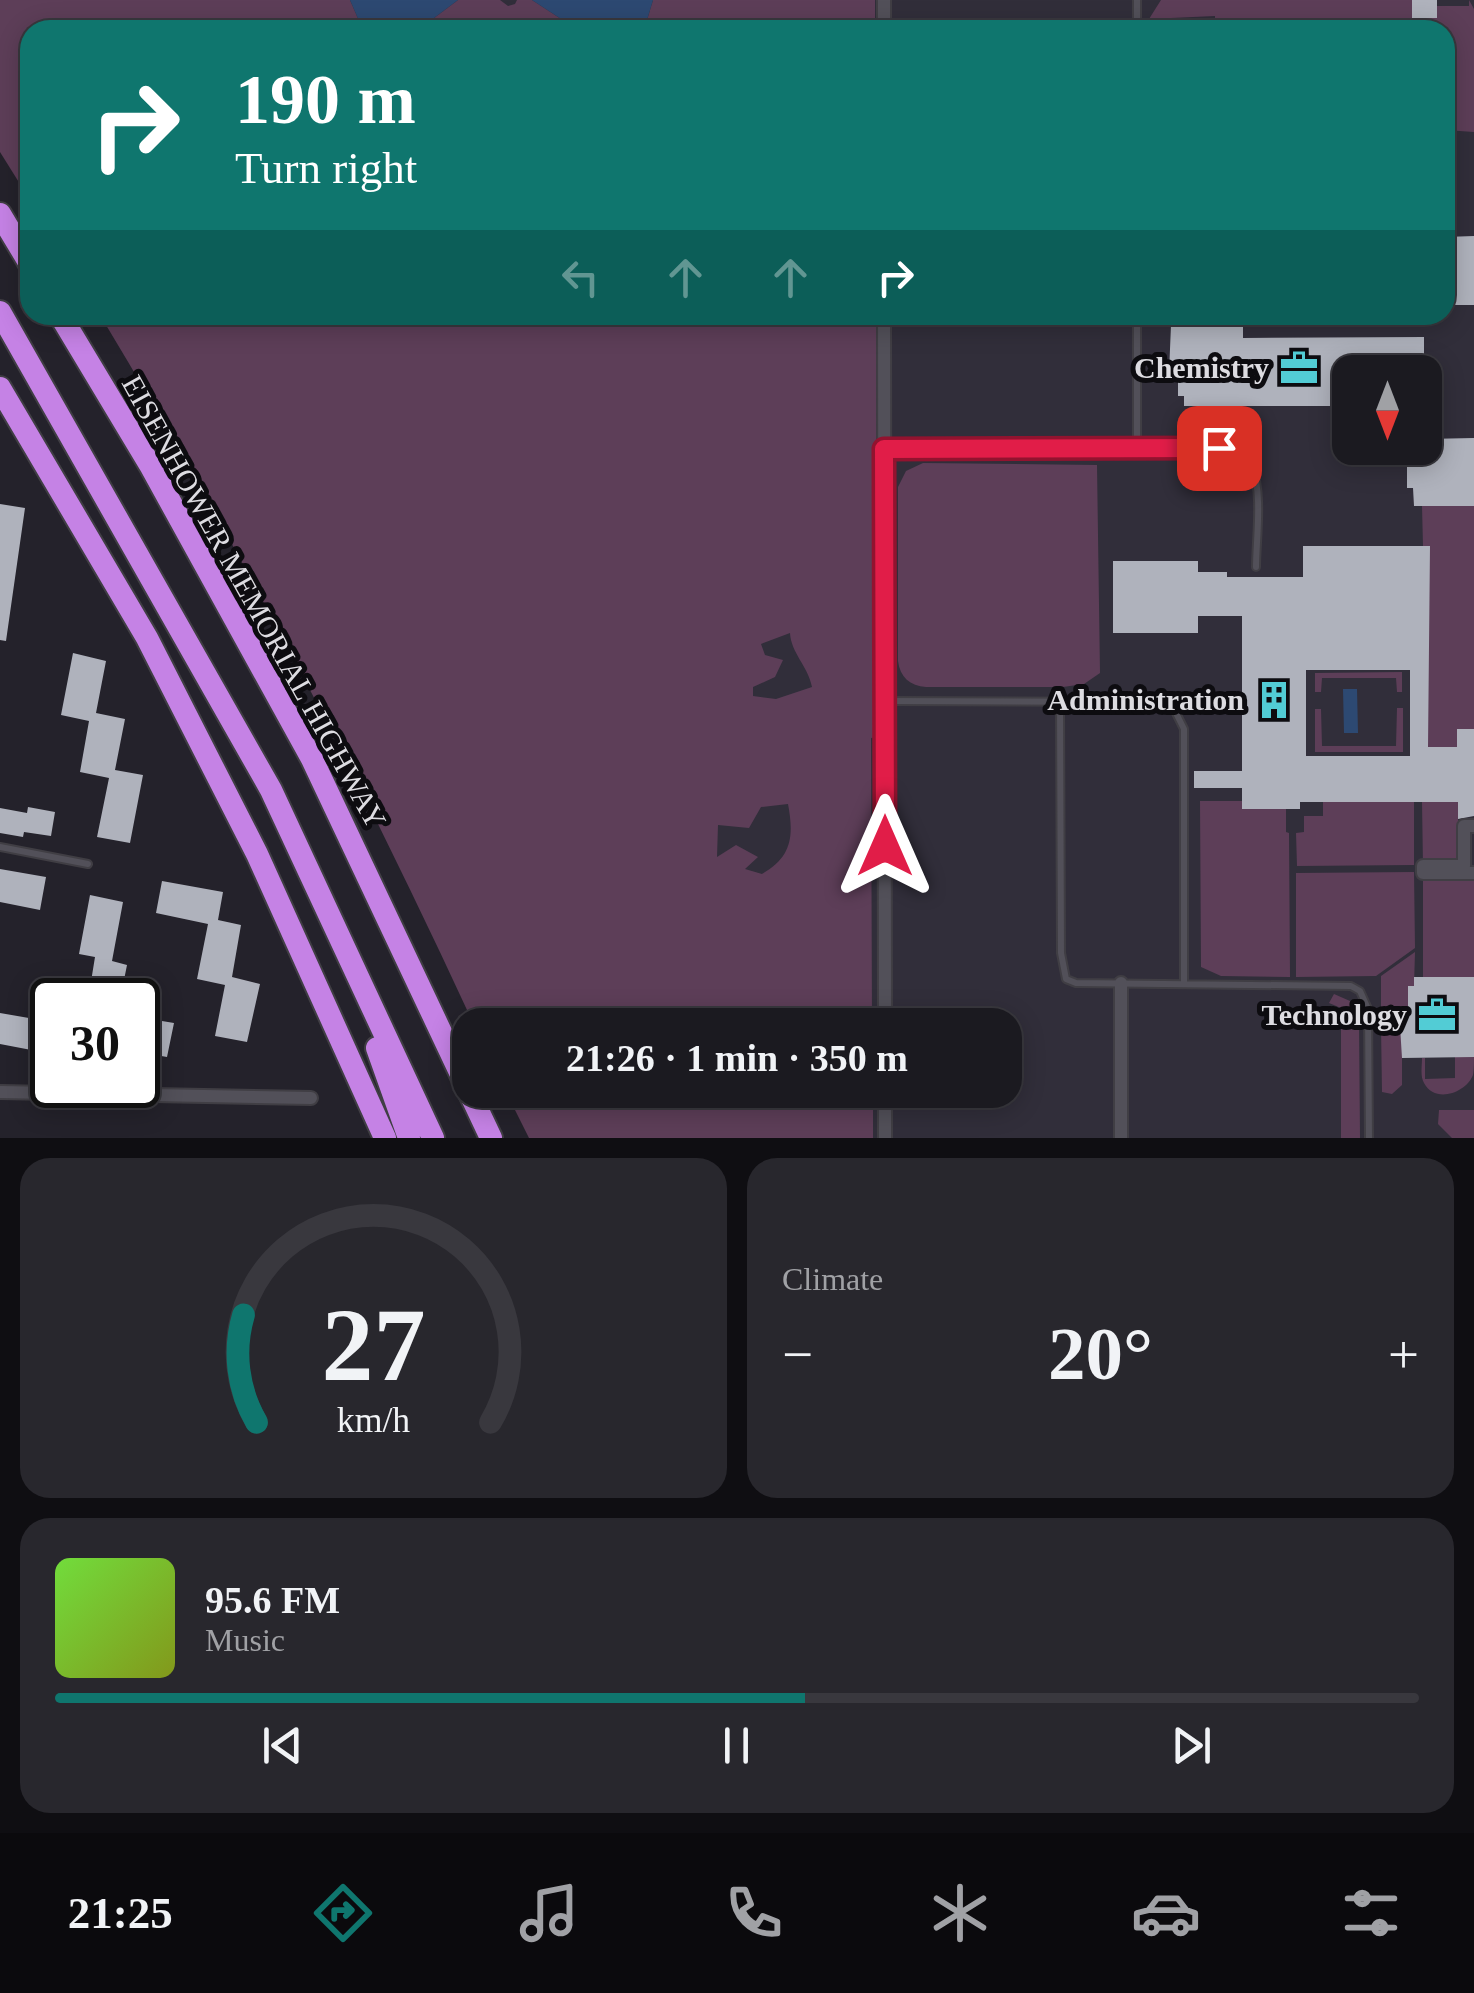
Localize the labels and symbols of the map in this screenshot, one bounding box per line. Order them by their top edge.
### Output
office icon: Chemistry [1278,347,1320,389]
place label: Chemistry [1134,351,1269,384]
north arrow [1332,355,1442,465]
street label: EISENHOWER MEMORIAL HIGHWAY [116,370,393,834]
pin [1177,406,1262,491]
building icon: Administration [1253,679,1295,721]
place label: Administration [1047,683,1244,716]
position arrow [833,794,937,898]
speed limit sign: 30 [30,978,160,1108]
office icon: Technology [1416,994,1458,1036]
place label: Technology [1261,998,1407,1031]

